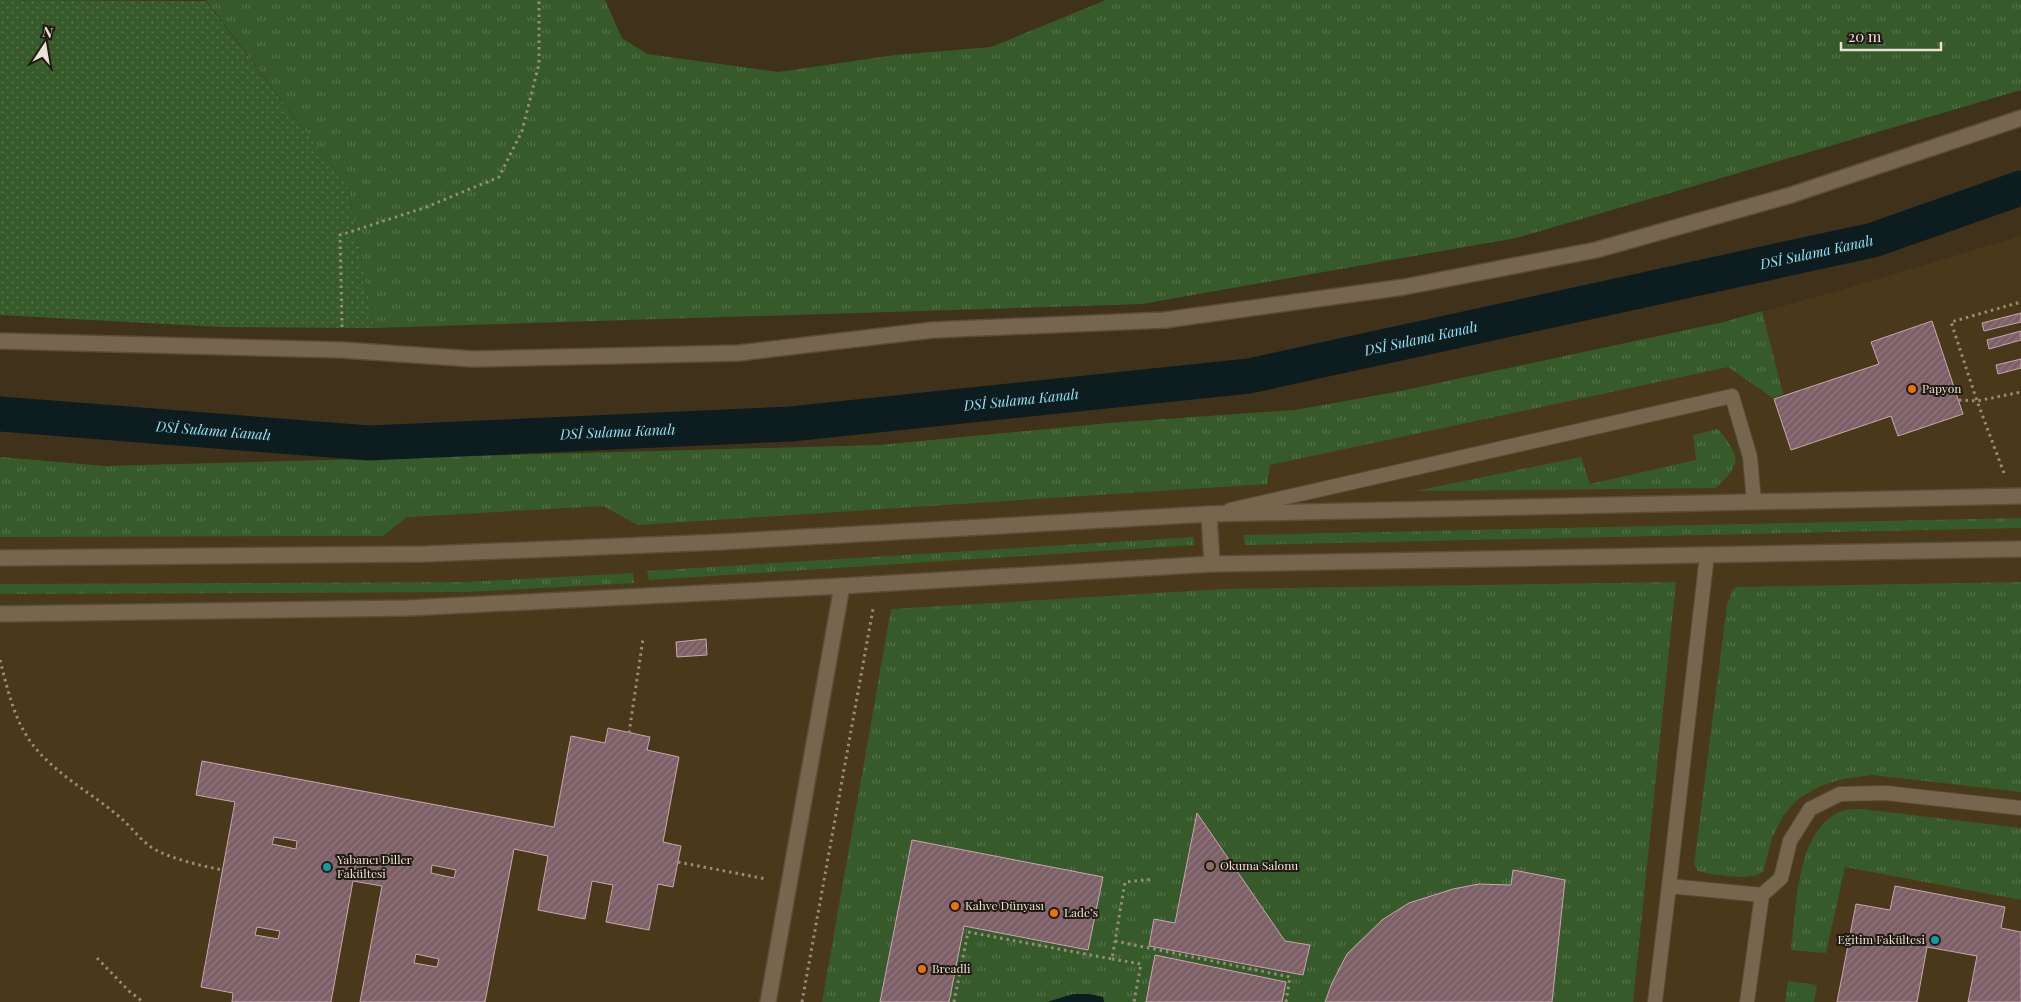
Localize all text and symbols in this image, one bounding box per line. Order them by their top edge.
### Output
north arrow [20,20,70,70]
scale bar [1841,20,1941,52]
text: N [41,21,55,42]
text: 20 m [1848,26,1882,46]
water label: DSİ Sulama Kanalı [1757,230,1875,274]
water label: DSİ Sulama Kanalı [1361,316,1479,360]
place label: Papyon [1922,380,1961,396]
marker: Papyon [1906,383,1918,395]
water label: DSİ Sulama Kanalı [962,384,1080,415]
water label: DSİ Sulama Kanalı [154,416,272,444]
water label: DSİ Sulama Kanalı [558,419,676,443]
place label: Yabancı Diller Fakültesi [336,851,413,881]
place label: Okuma Salonu [1220,857,1298,873]
marker: Okuma Salonu [1204,860,1216,872]
marker: Yabancı Diller Fakültesi [321,861,333,873]
place label: Kahve Dünyası [965,897,1045,913]
marker: Kahve Dünyası [949,900,961,912]
place label: Lade’s [1064,904,1098,920]
marker: Lade’s [1048,907,1060,919]
place label: Eğitim Fakültesi [1838,931,1925,947]
marker: Eğitim Fakültesi [1929,934,1941,946]
place label: Breadli [932,960,971,976]
marker: Breadli [916,963,928,975]

